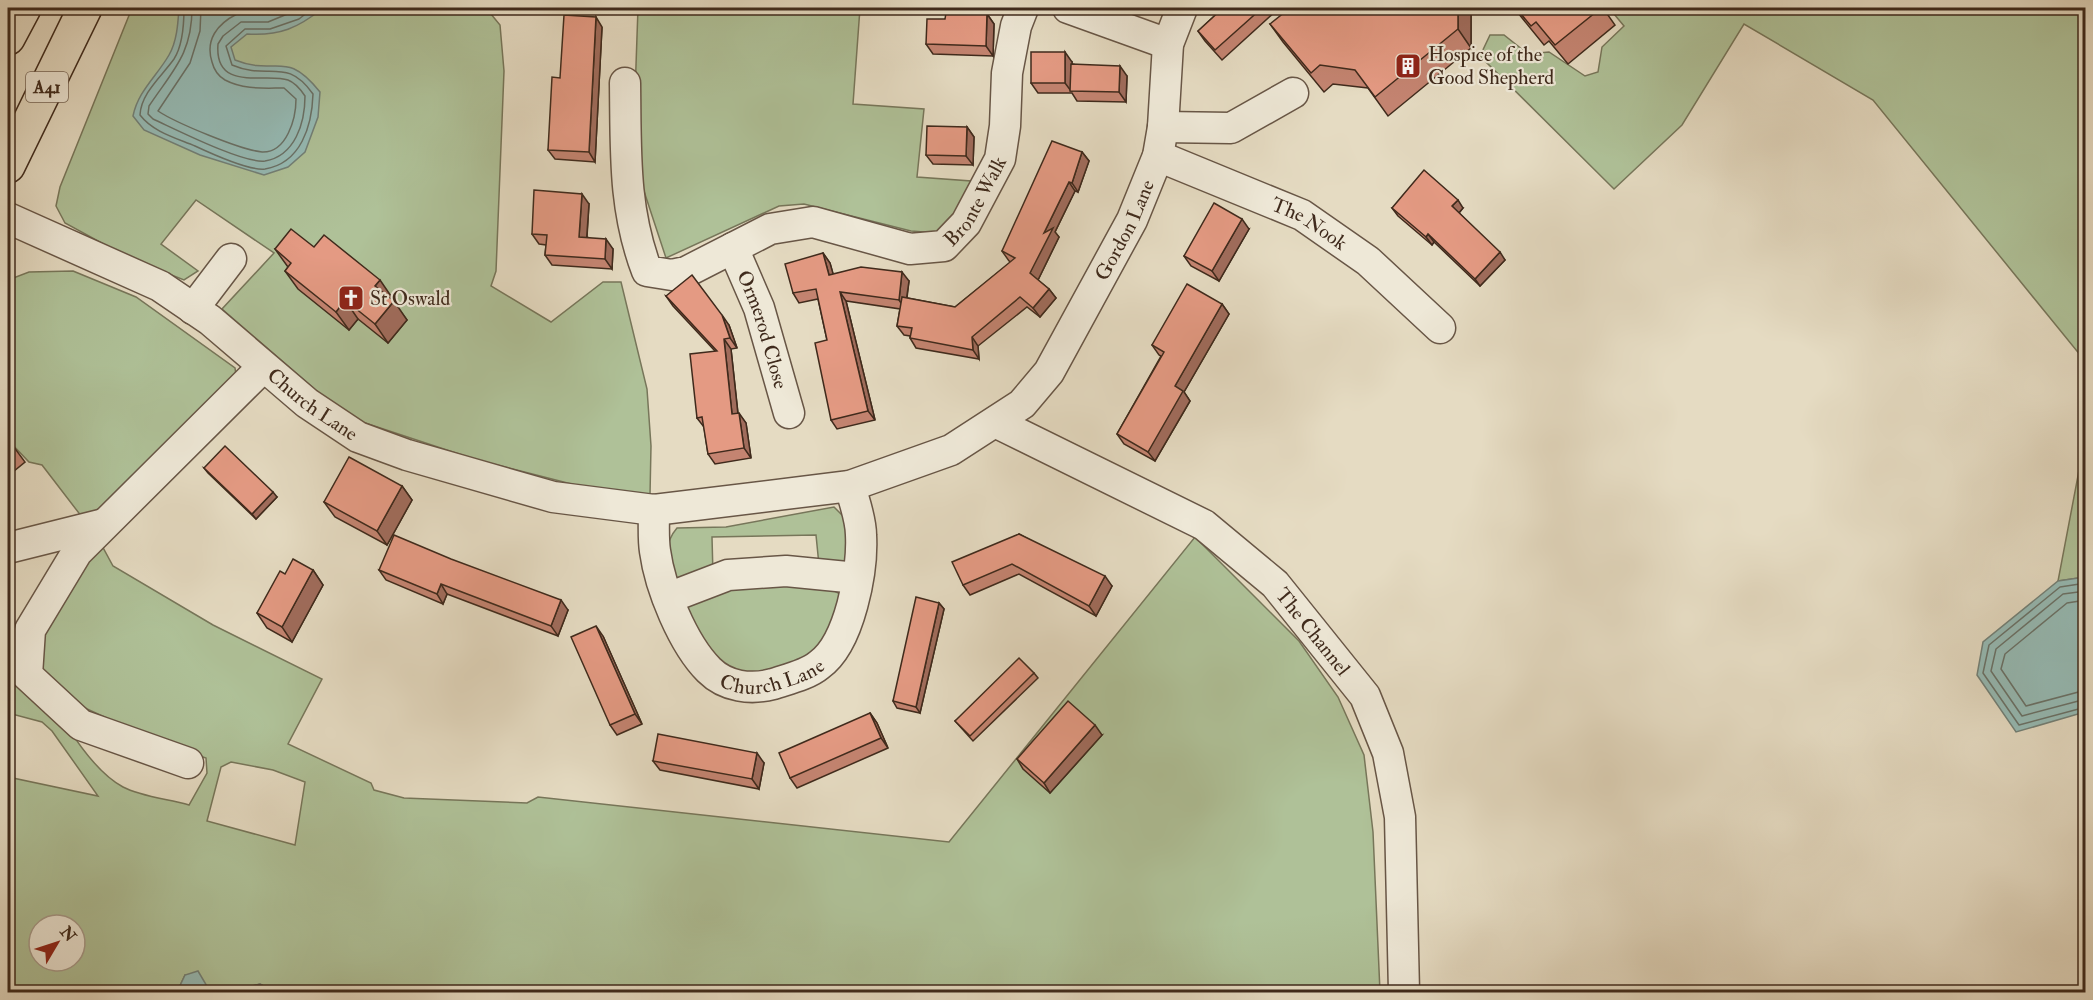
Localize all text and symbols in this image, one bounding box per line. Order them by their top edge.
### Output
place label: Hospice of the Good Shepherd [1428,42,1554,91]
building icon: Hospice of the Good Shepherd [1393,51,1423,81]
road number: A41 [26,72,68,102]
street label: Bronte Walk [939,152,1012,252]
street label: Gordon Lane [1089,176,1160,285]
street label: The Nook [1268,192,1352,256]
street label: Ormerod Close [731,267,793,392]
church icon: St Oswald [336,283,366,313]
place label: St Oswald [370,286,450,311]
street label: Church Lane [262,363,363,446]
street label: The Channel [1270,583,1356,681]
street label: Church Lane [716,654,830,700]
north arrow [27,913,87,973]
text: N [55,922,81,947]

